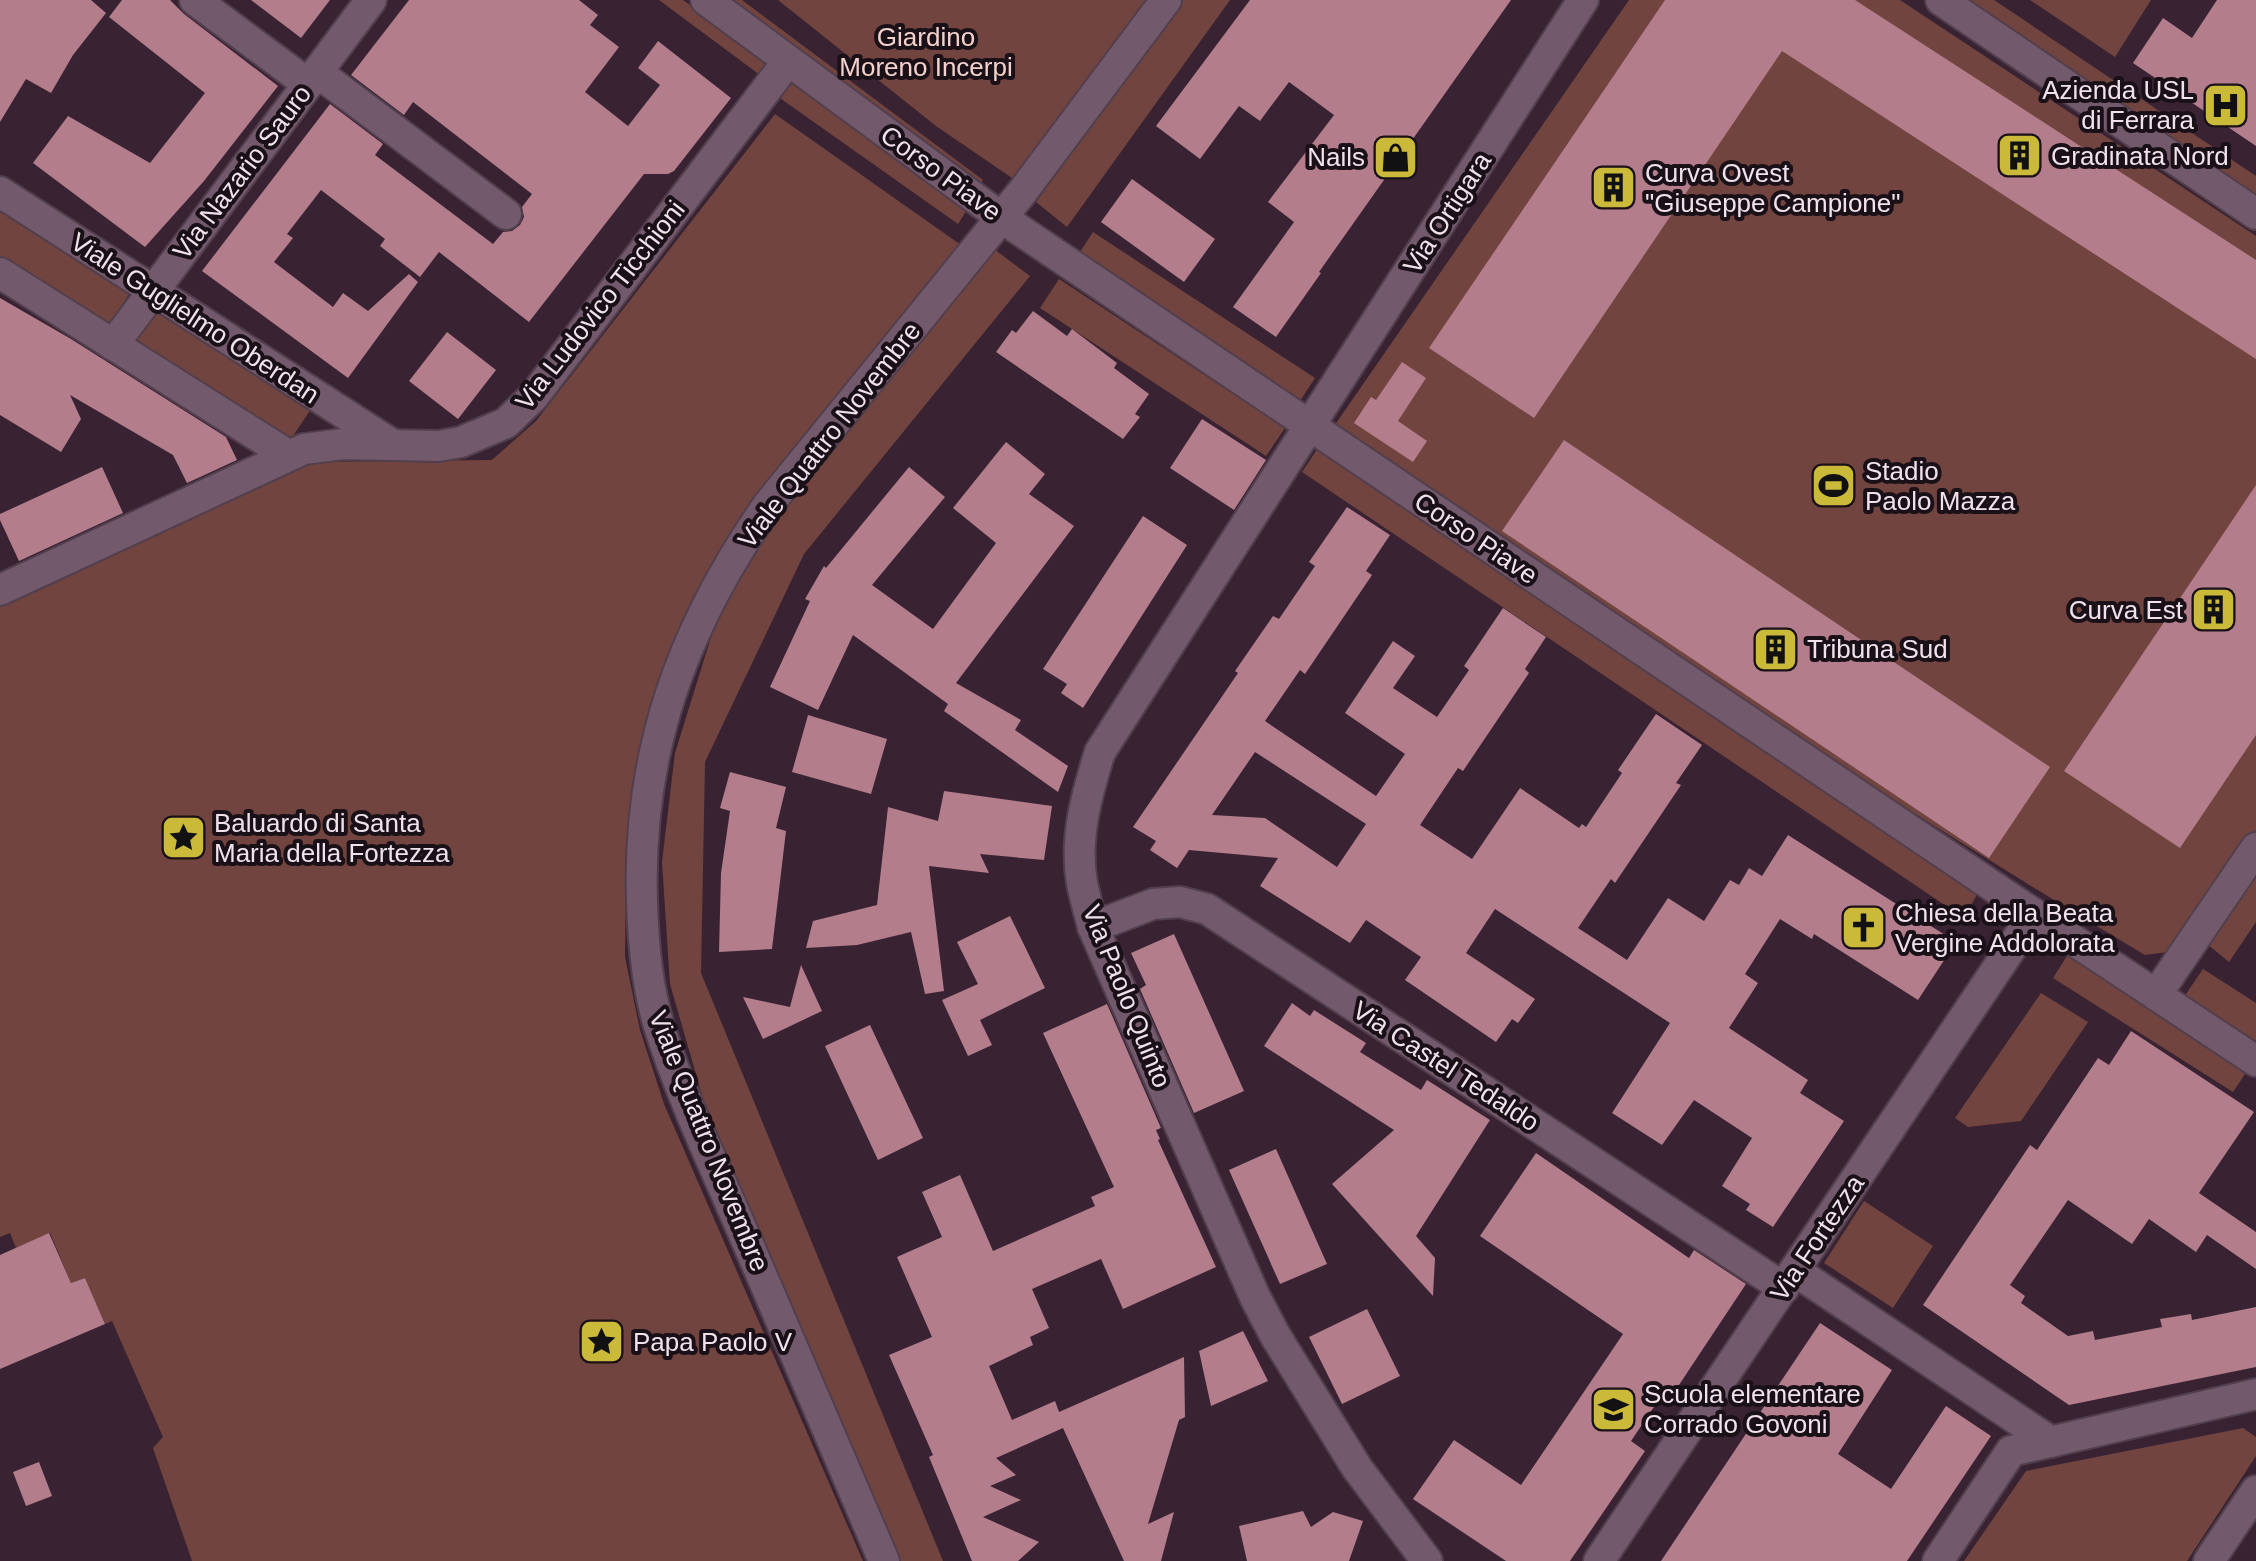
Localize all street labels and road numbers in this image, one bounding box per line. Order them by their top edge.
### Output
street label: Via Nazario Sauro [167,79,317,265]
street label: Corso Piave [875,119,1007,227]
street label: Via Ortigara [1397,146,1498,279]
street label: Via Ludovico Ticchioni [509,195,691,415]
street label: Viale Guglielmo Oberdan [65,226,325,410]
street label: Viale Quattro Novembre [731,316,927,554]
street label: Corso Piave [1409,486,1543,590]
street label: Via Paolo Quinto [1077,900,1177,1092]
street label: Via Castel Tedaldo [1347,995,1545,1137]
street label: Viale Quattro Novembre [643,1006,775,1276]
street label: Via Fortezza [1764,1169,1870,1307]

